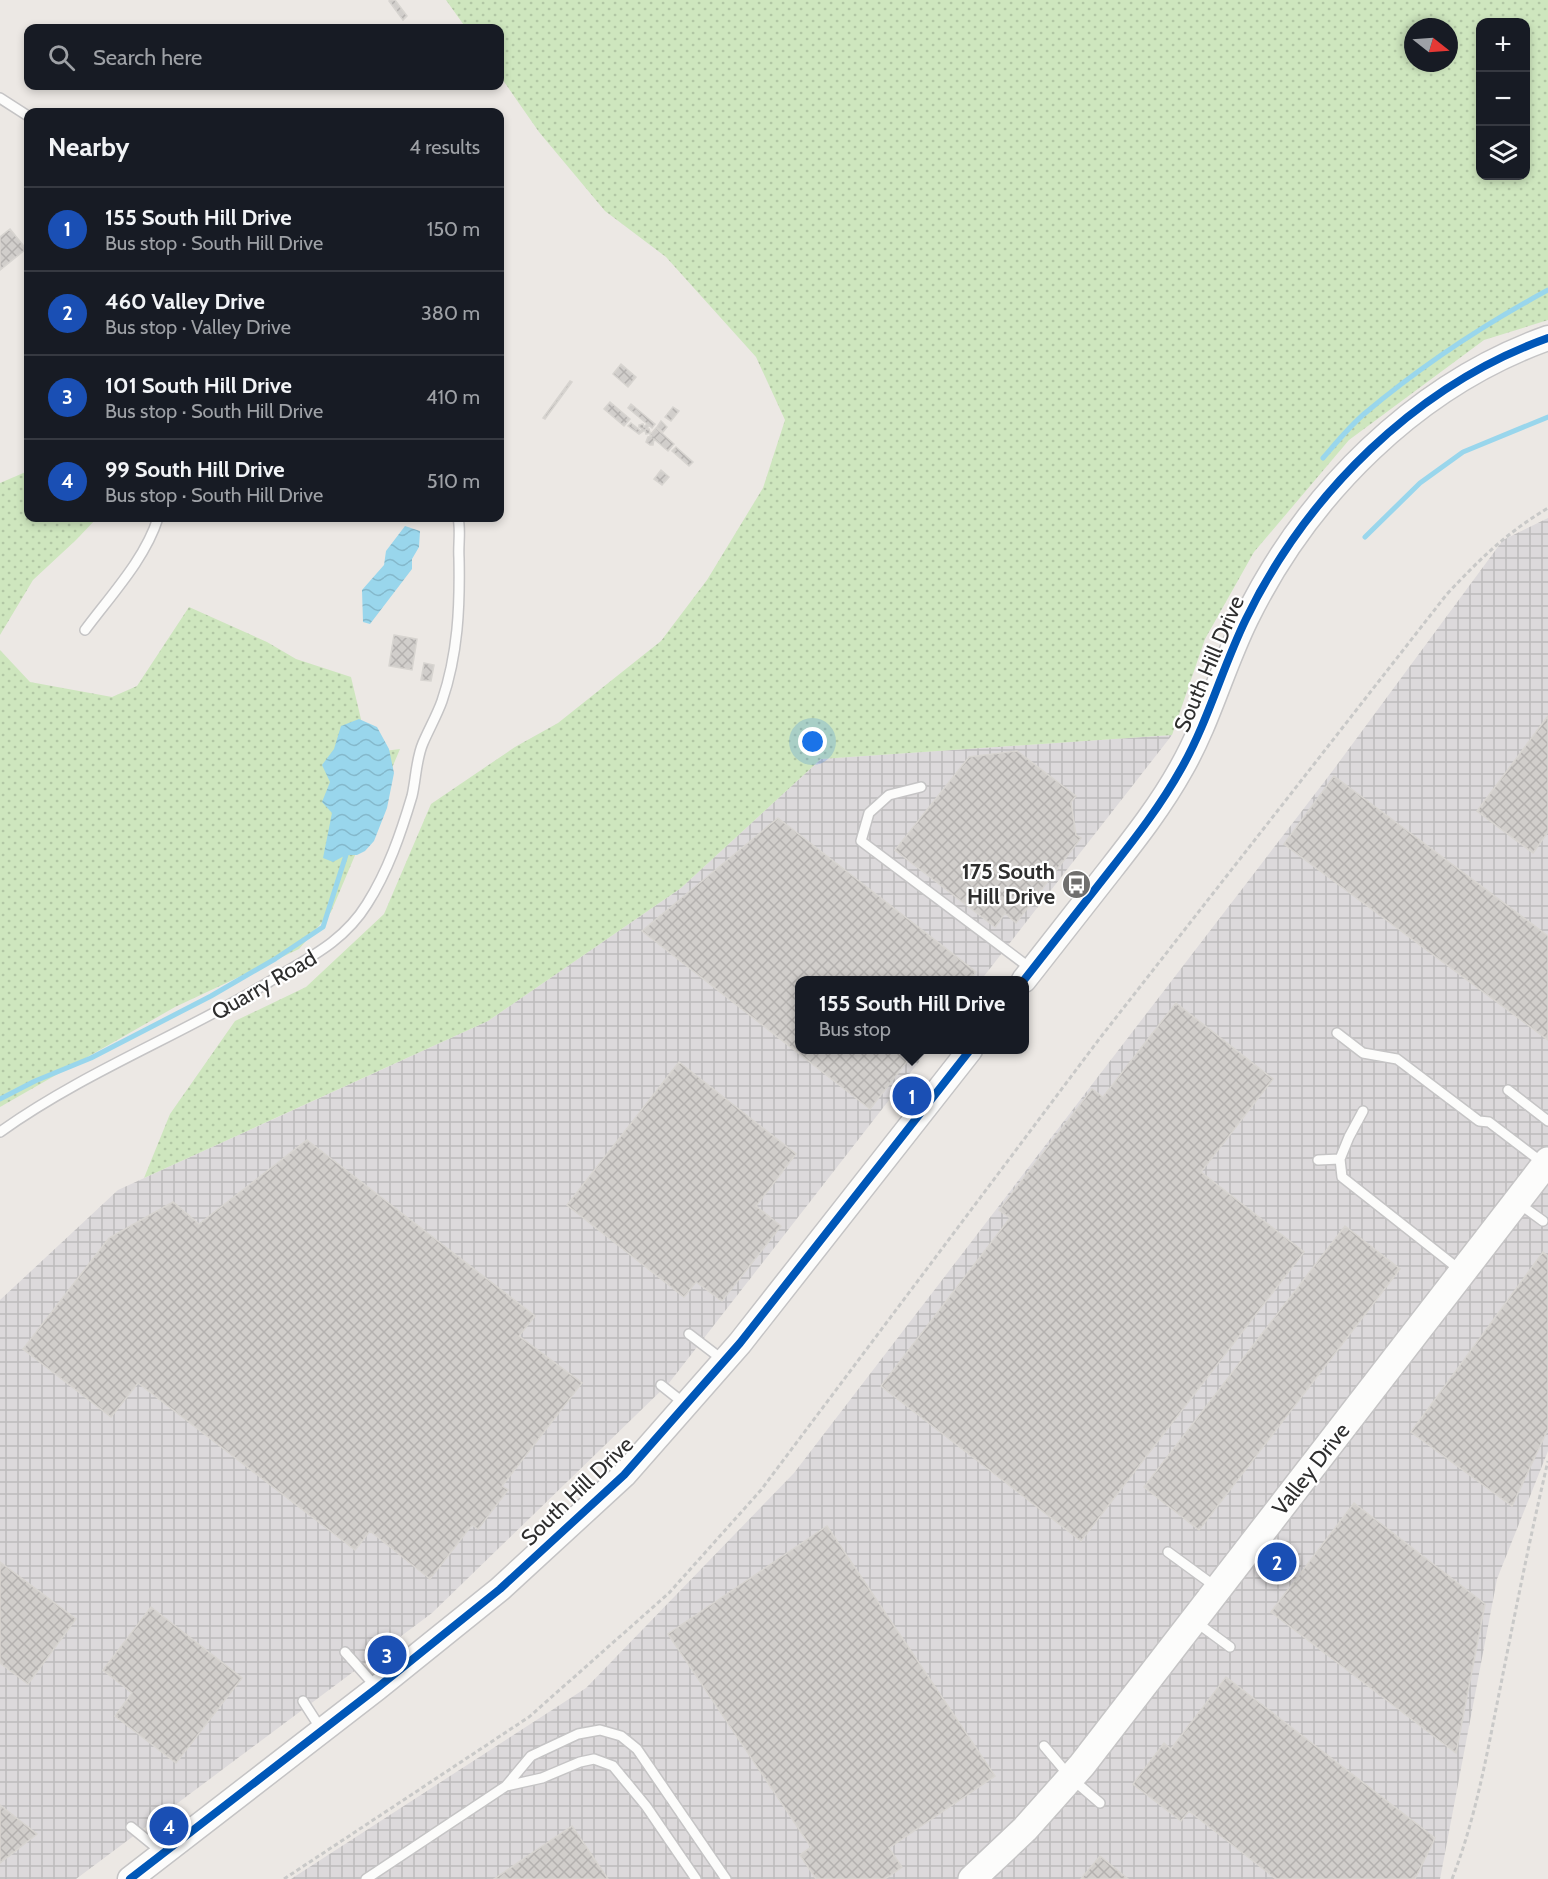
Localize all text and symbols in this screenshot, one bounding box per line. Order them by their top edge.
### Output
north arrow [1404,18,1458,72]
map controls [1476,18,1530,180]
button: + [1476,18,1530,72]
search box [24,24,504,90]
icon: search [45,41,78,74]
text: Search here [93,44,202,71]
button: − [1476,72,1530,126]
button: layers [1476,126,1530,180]
text: Nearby [48,131,129,163]
text: 4 results [409,135,480,159]
text: 155 South Hill Drive [105,204,292,231]
text: 1 [64,217,71,241]
text: 150 m [427,217,480,241]
text: Bus stop · South Hill Drive [105,231,323,255]
text: 460 Valley Drive [105,288,265,315]
text: 2 [62,301,73,325]
text: 380 m [421,301,480,325]
text: Bus stop · Valley Drive [105,315,291,339]
text: 101 South Hill Drive [105,372,292,399]
text: 3 [62,385,73,409]
text: 410 m [426,385,480,409]
text: Bus stop · South Hill Drive [105,399,323,423]
text: 99 South Hill Drive [105,456,285,483]
text: 4 [61,469,74,493]
text: 510 m [427,469,480,493]
text: Bus stop · South Hill Drive [105,483,323,507]
street label: South Hill Drive [1168,592,1250,736]
your location [798,727,827,756]
place label: 175 South Hill Drive [962,858,1055,910]
bus stop icon: 175 South Hill Drive [1060,868,1092,900]
street label: Quarry Road [207,944,321,1026]
popup [795,976,1029,1054]
text: 155 South Hill Drive [819,990,1005,1017]
text: Bus stop [819,1017,891,1041]
pin: 1 [892,1074,932,1118]
street label: Valley Drive [1267,1417,1355,1521]
street label: South Hill Drive [515,1431,639,1551]
pin: 2 [1258,1540,1296,1584]
pin: 3 [368,1632,406,1678]
pin: 4 [150,1804,188,1848]

